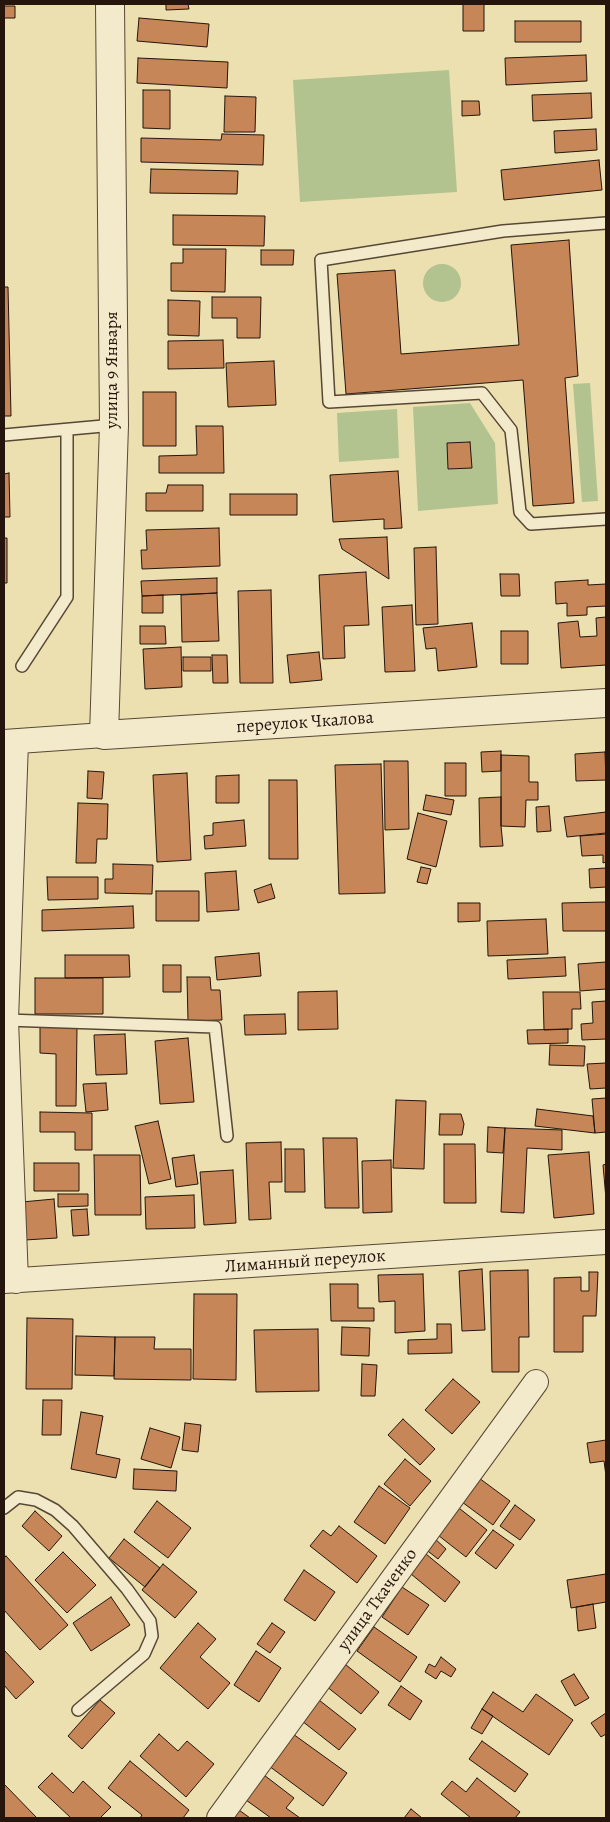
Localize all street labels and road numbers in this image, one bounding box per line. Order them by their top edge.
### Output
street label: улица 9 Января [102,311,124,429]
street label: переулок Чкалова [235,707,375,739]
street label: Лиманный переулок [224,1246,386,1278]
street label: улица Ткаченко [334,1545,422,1655]

